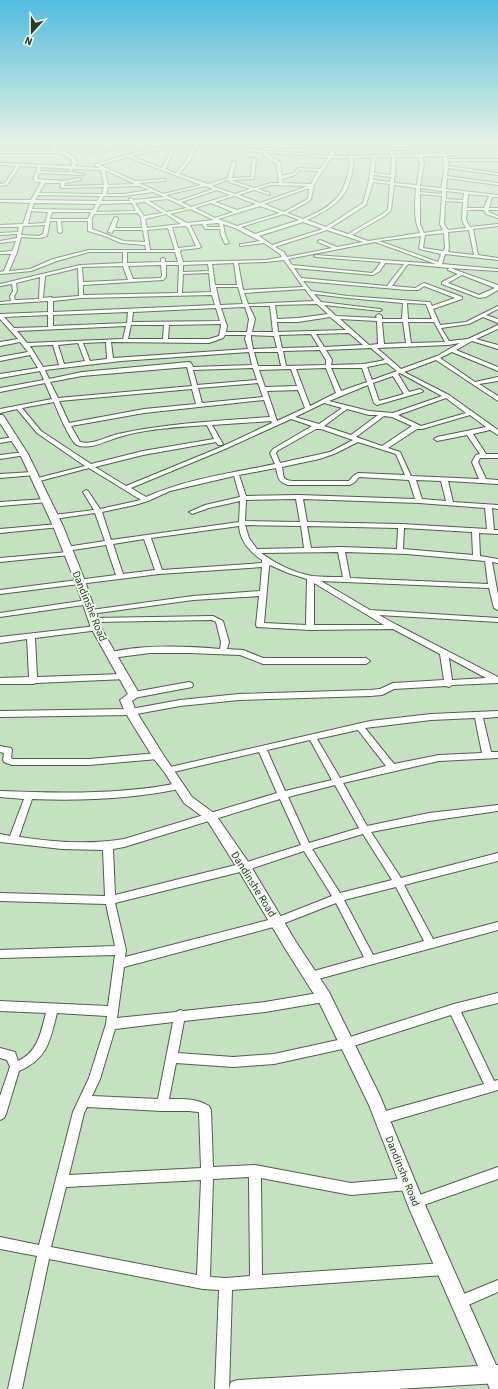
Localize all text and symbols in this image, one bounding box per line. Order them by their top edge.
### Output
north arrow [12,12,52,52]
text: N [22,33,35,49]
street label: Dandinshe Road [69,569,111,644]
street label: Dandinshe Road [227,848,280,920]
street label: Dandinshe Road [382,1134,424,1209]

